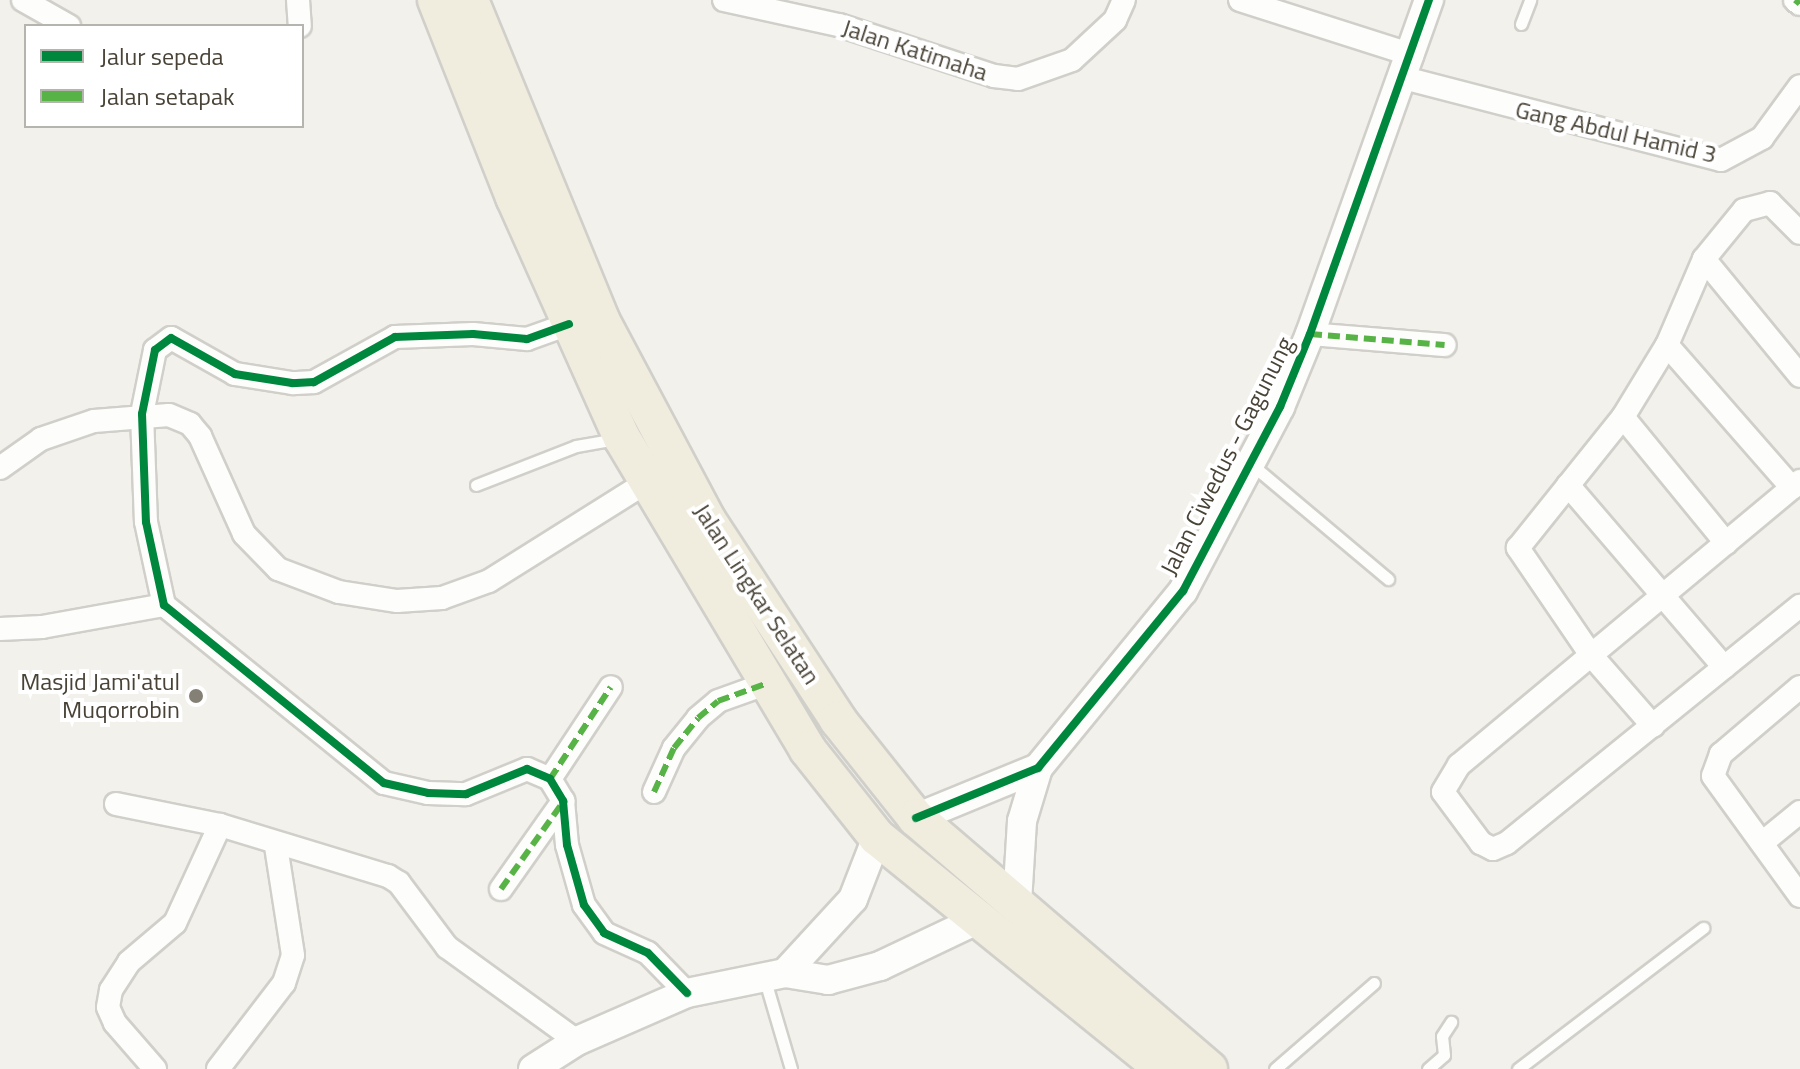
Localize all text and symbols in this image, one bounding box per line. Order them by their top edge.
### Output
street label: Jalan Katimaha [839,13,991,87]
legend [24,24,304,128]
text: Jalur sepeda [100,38,224,74]
text: Jalan setapak [100,78,235,114]
street label: Gang Abdul Hamid 3 [1513,95,1719,169]
street label: Jalan Ciwedus - Gagunung [1154,332,1300,580]
street label: Jalan Lingkar Selatan [688,498,826,690]
place label: Masjid Jami'atul Muqorrobin [20,668,180,724]
marker: Masjid Jami'atul Muqorrobin [187,687,205,705]

